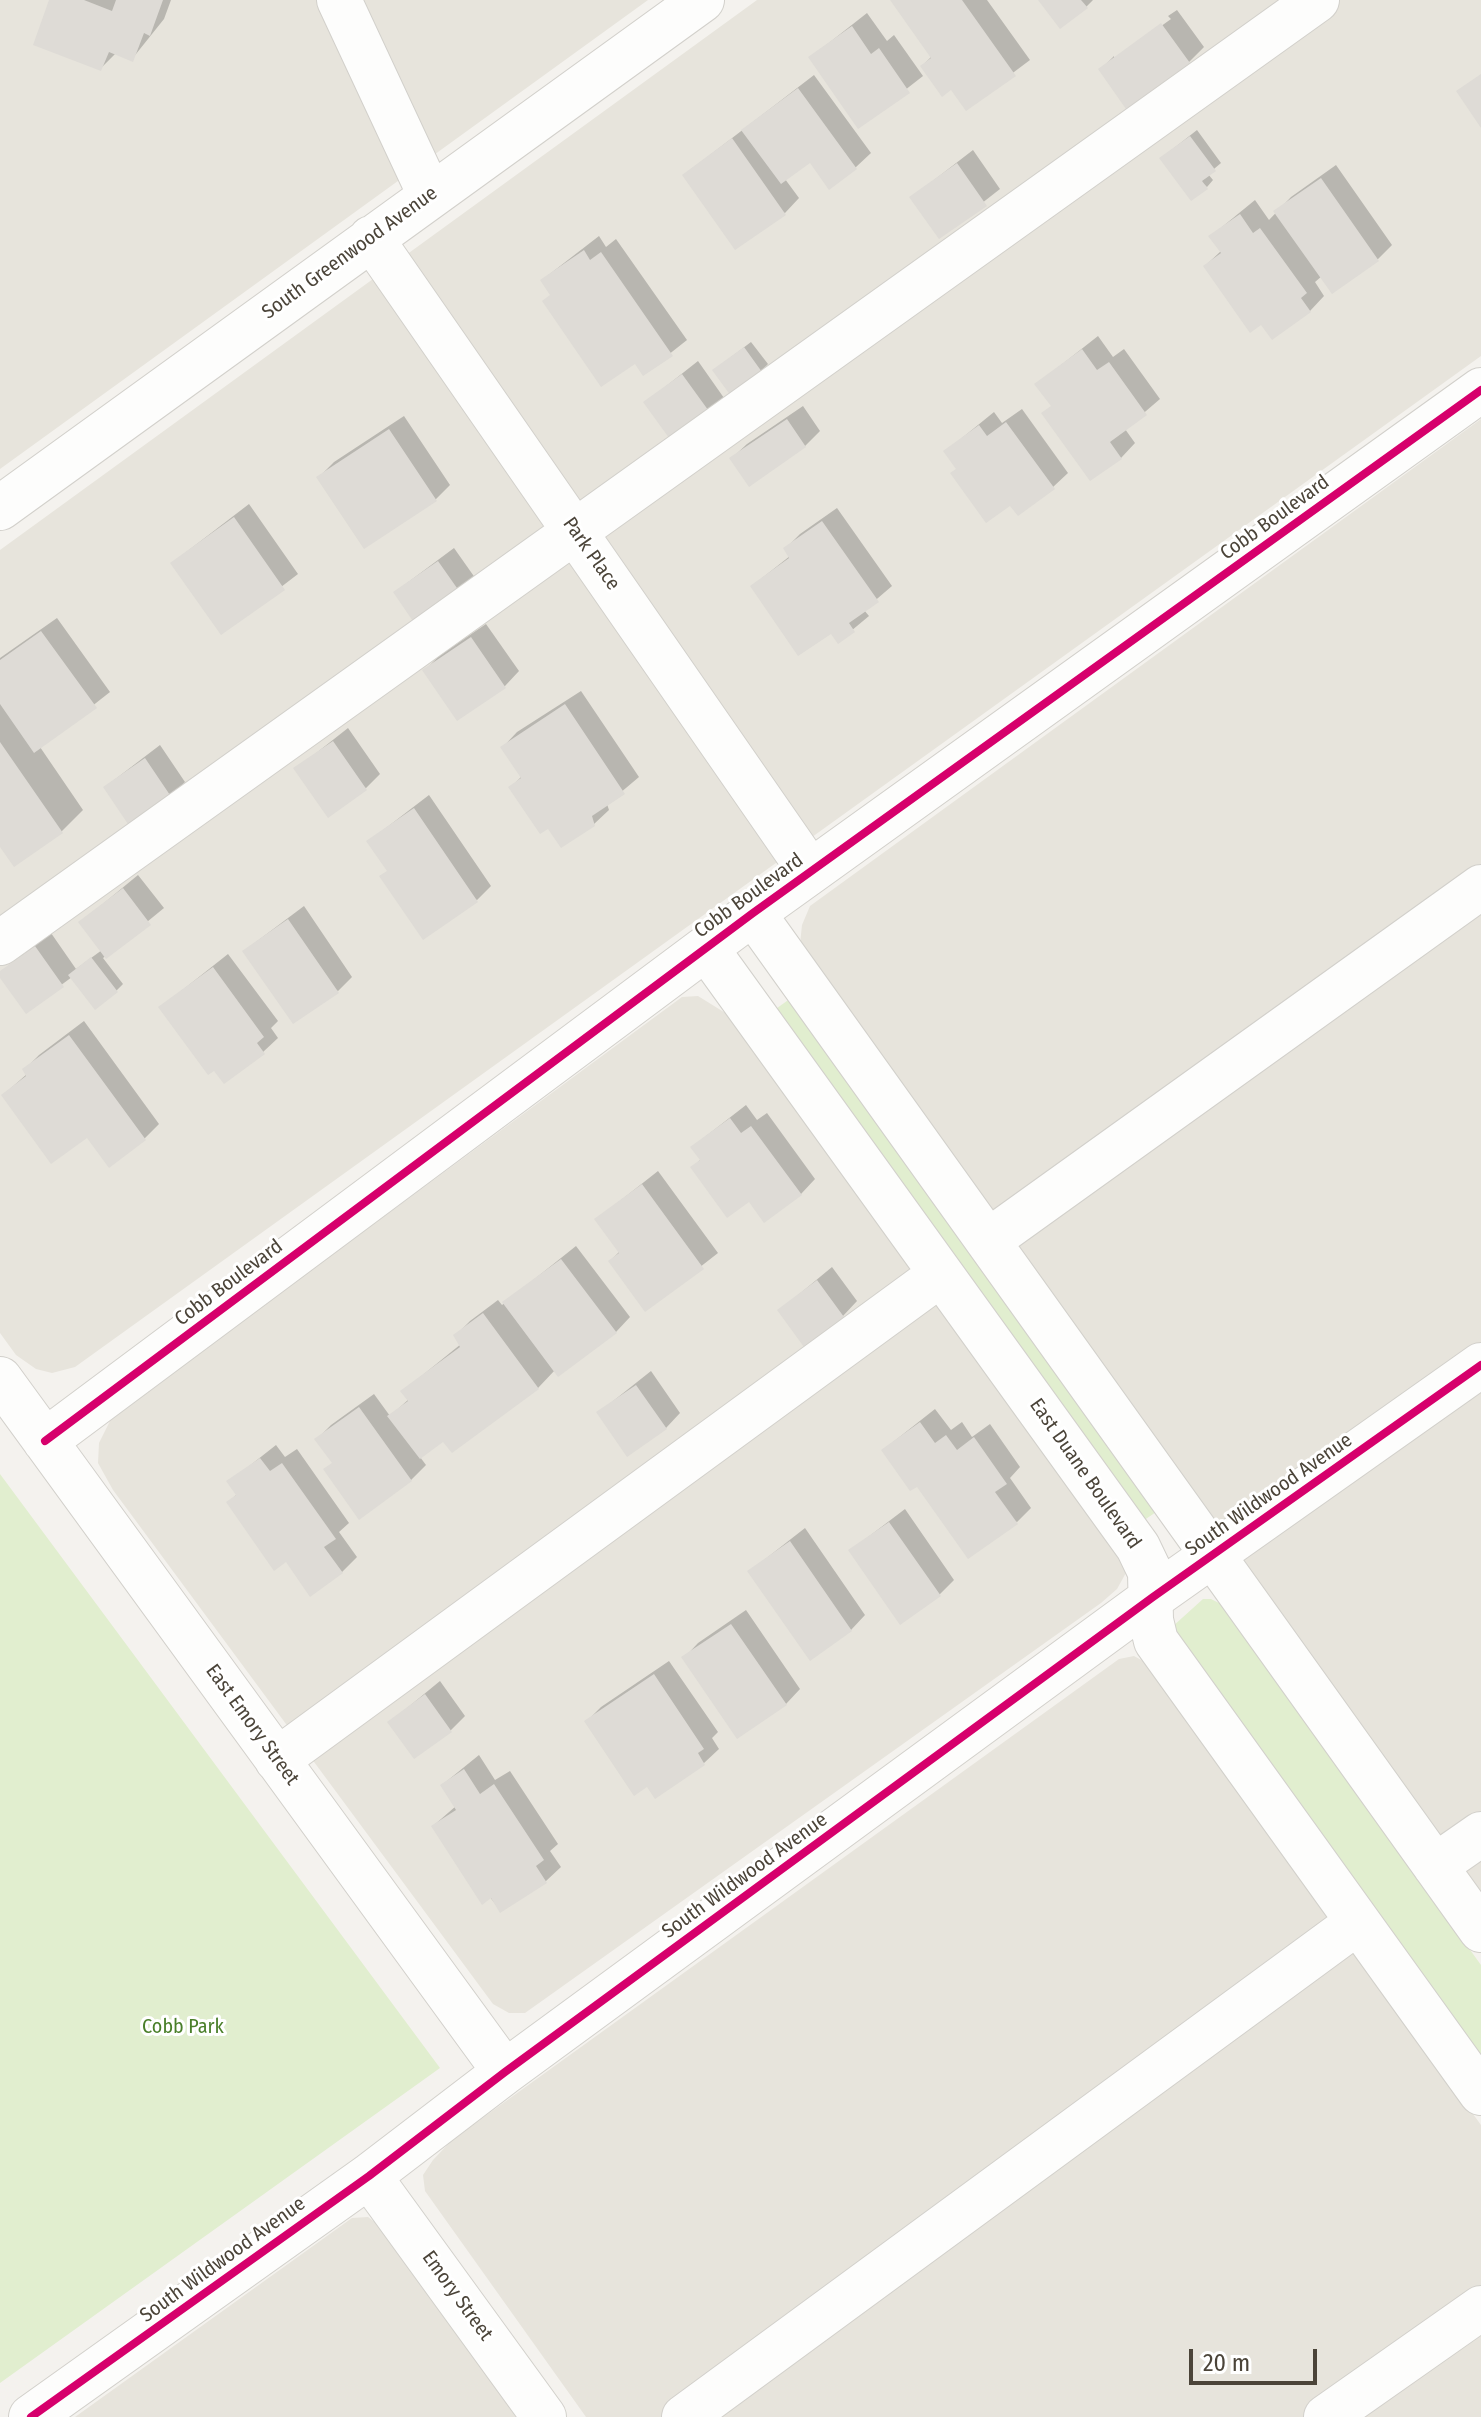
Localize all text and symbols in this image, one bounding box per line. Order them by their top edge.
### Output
street label: South Greenwood Avenue [258,181,442,325]
street label: Cobb Boulevard [1216,470,1334,566]
street label: Park Place [557,513,625,595]
street label: Cobb Boulevard [690,848,808,944]
street label: Cobb Boulevard [170,1235,288,1331]
street label: East Duane Boulevard [1024,1394,1146,1554]
street label: South Wildwood Avenue [1181,1428,1357,1562]
street label: East Emory Street [200,1660,304,1790]
street label: South Wildwood Avenue [658,1808,832,1944]
park label: Cobb Park [142,2015,224,2039]
street label: South Wildwood Avenue [136,2192,310,2328]
street label: Emory Street [416,2247,498,2345]
scale bar [1193,2333,1321,2383]
text: 20 m [1203,2349,1250,2377]

